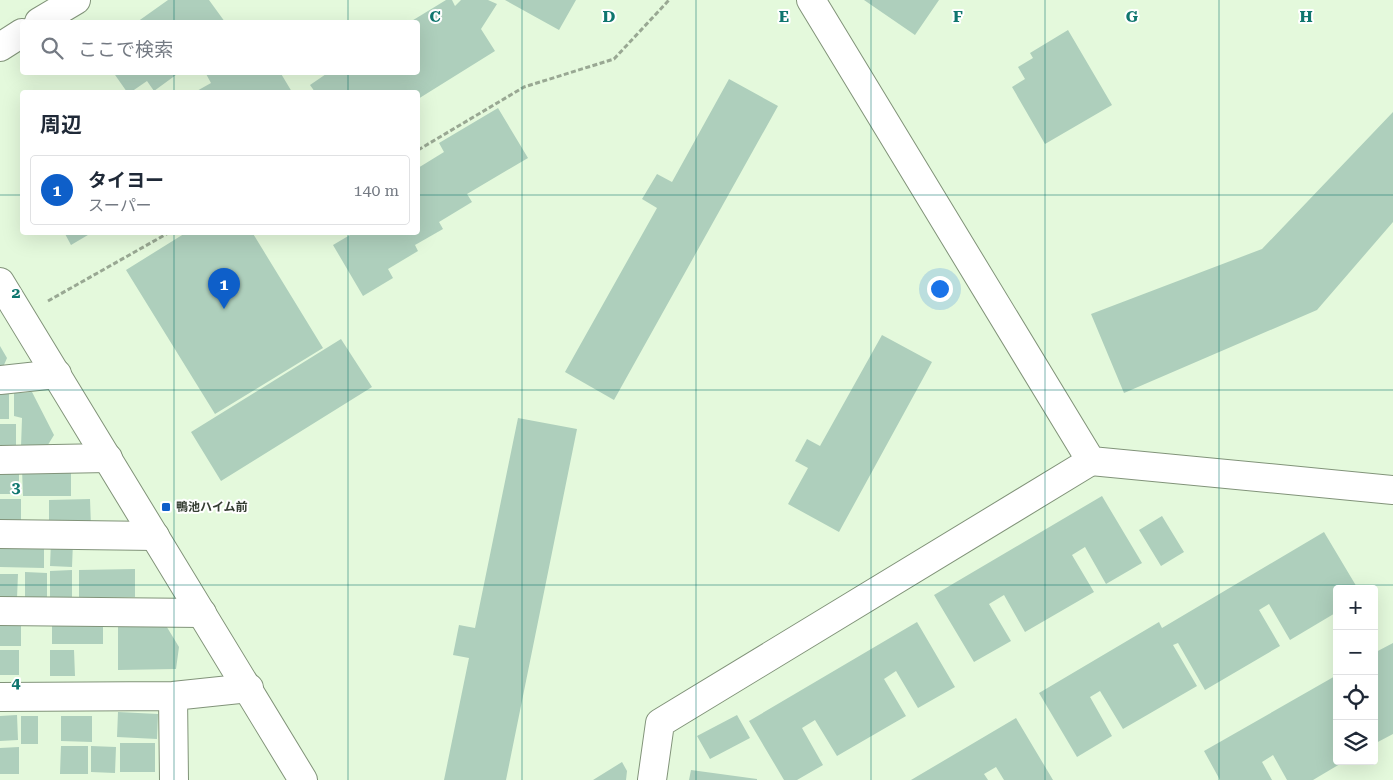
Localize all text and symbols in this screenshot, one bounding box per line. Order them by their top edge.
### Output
text: C [429,7,441,26]
text: D [603,7,616,26]
text: E [779,7,789,26]
text: F [953,7,963,26]
text: G [1126,7,1139,26]
text: H [1299,7,1313,26]
search box [20,20,420,75]
icon: search [38,34,66,62]
text: ここで検索 [78,38,173,61]
text: 周辺 [40,113,82,137]
text: タイヨー [88,169,164,192]
text: 1 [53,181,61,200]
text: 140 m [353,181,399,200]
text: スーパー [88,196,152,215]
pin: 1 [208,268,240,309]
your location [927,276,953,302]
text: 2 [12,283,21,302]
text: 3 [12,478,21,497]
place label: 鴨池ハイム前 [176,500,248,514]
marker: 鴨池ハイム前 [160,501,172,513]
map controls [1333,585,1378,765]
button: + [1333,585,1378,630]
button: − [1333,630,1378,675]
text: 4 [12,673,21,692]
button: locate [1333,675,1378,720]
button: layers [1333,720,1378,765]

